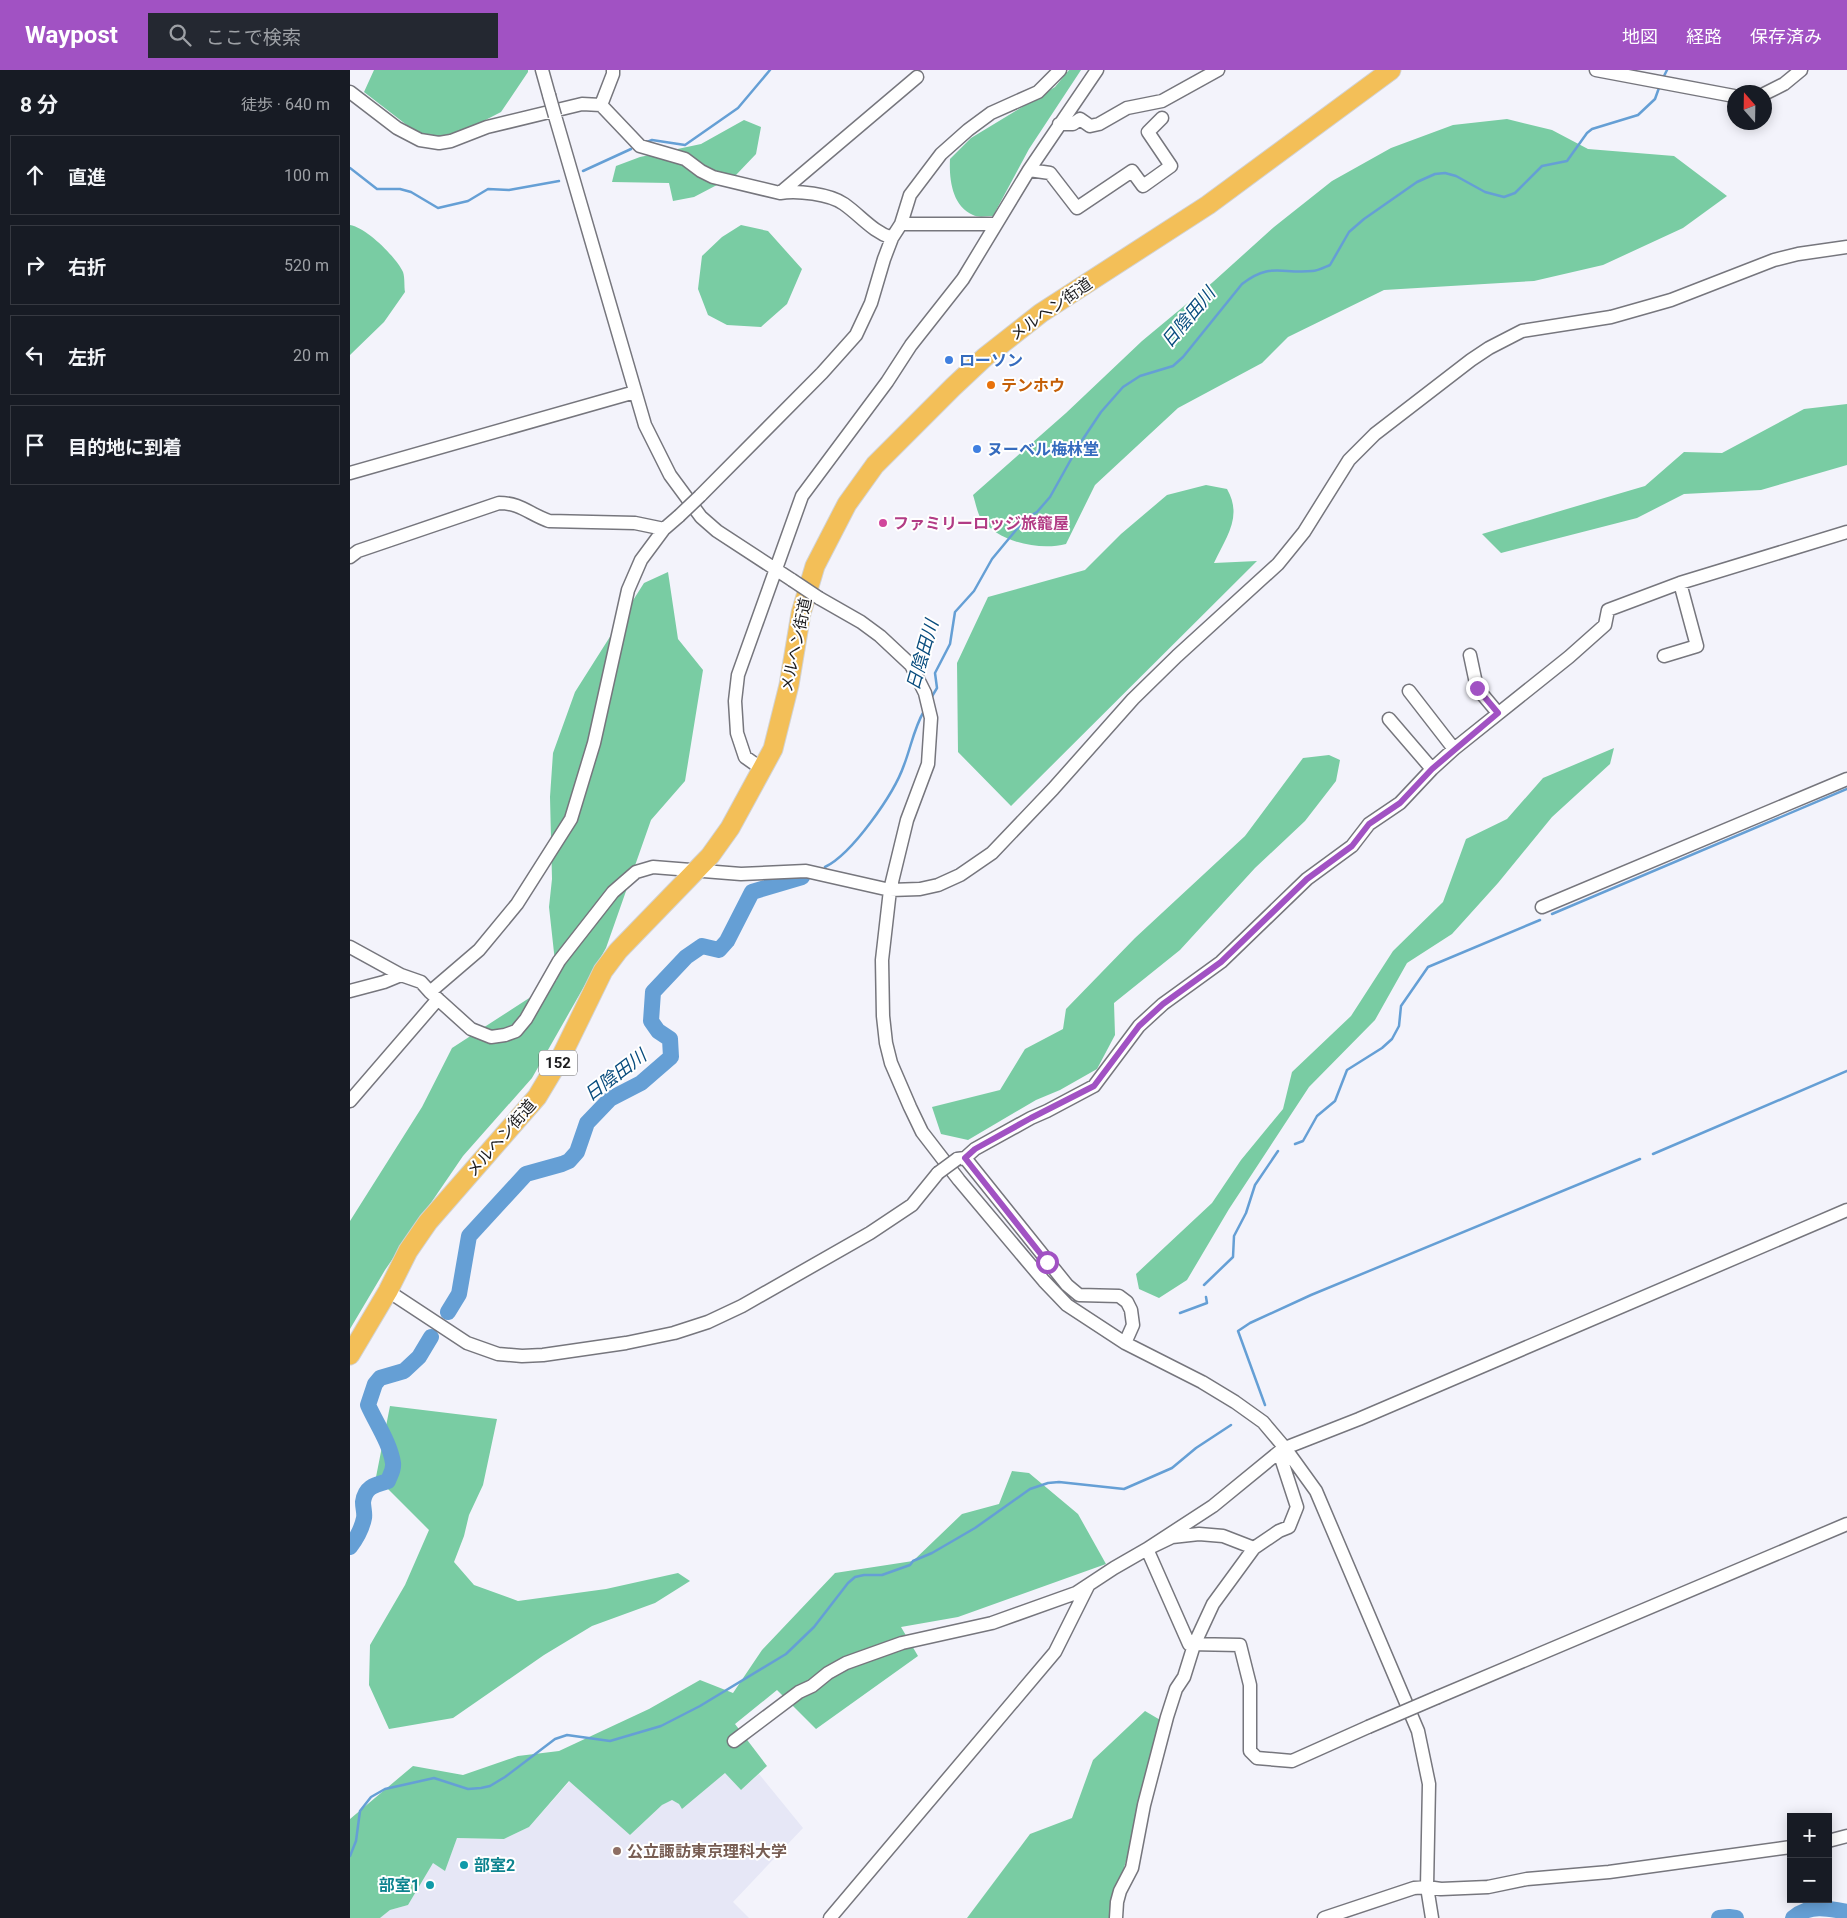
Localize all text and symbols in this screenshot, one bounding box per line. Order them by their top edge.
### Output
search box [148,13,498,58]
text: Waypost [25,21,118,49]
icon: search [166,21,194,49]
text: ここで検索 [206,26,301,49]
text: 地図 [1622,26,1658,47]
text: 経路 [1686,26,1722,47]
text: 保存済み [1750,26,1822,47]
north arrow [1727,85,1772,130]
text: 8 分 [20,93,58,117]
text: 徒歩 · 640 m [241,95,330,114]
icon: ahead [21,161,49,189]
text: 直進 [68,166,106,189]
text: 100 m [284,166,329,185]
icon: right [21,251,49,279]
text: 右折 [68,256,106,279]
text: 520 m [284,256,329,275]
street label: メルヘン街道 [1006,274,1096,344]
water label: 日陰田川 [1157,281,1220,351]
icon: left [21,341,49,369]
text: 左折 [68,346,106,369]
text: 20 m [293,346,329,365]
place label: ローソン [959,351,1023,370]
marker: ローソン [943,354,955,366]
place label: テンホウ [1001,376,1065,395]
marker: テンホウ [985,379,997,391]
icon: arrive [21,431,49,459]
text: 目的地に到着 [68,436,182,459]
place label: ヌーベル梅林堂 [987,440,1099,459]
marker: ヌーベル梅林堂 [971,443,983,455]
place label: ファミリーロッジ旅籠屋 [893,514,1069,533]
marker: ファミリーロッジ旅籠屋 [877,517,889,529]
street label: メルヘン街道 [777,596,815,694]
water label: 日陰田川 [902,616,943,692]
route end [1466,677,1489,700]
water label: 日陰田川 [580,1044,652,1105]
road number: 152 [539,1050,577,1076]
street label: メルヘン街道 [462,1096,540,1180]
route start [1036,1251,1059,1274]
map controls [1787,1813,1832,1903]
button: + [1787,1813,1832,1858]
place label: 公立諏訪東京理科大学 [627,1842,787,1861]
marker: 公立諏訪東京理科大学 [611,1845,623,1857]
place label: 部室2 [474,1856,515,1875]
button: − [1787,1858,1832,1903]
marker: 部室2 [458,1859,470,1871]
place label: 部室1 [379,1876,420,1895]
marker: 部室1 [424,1879,436,1891]

